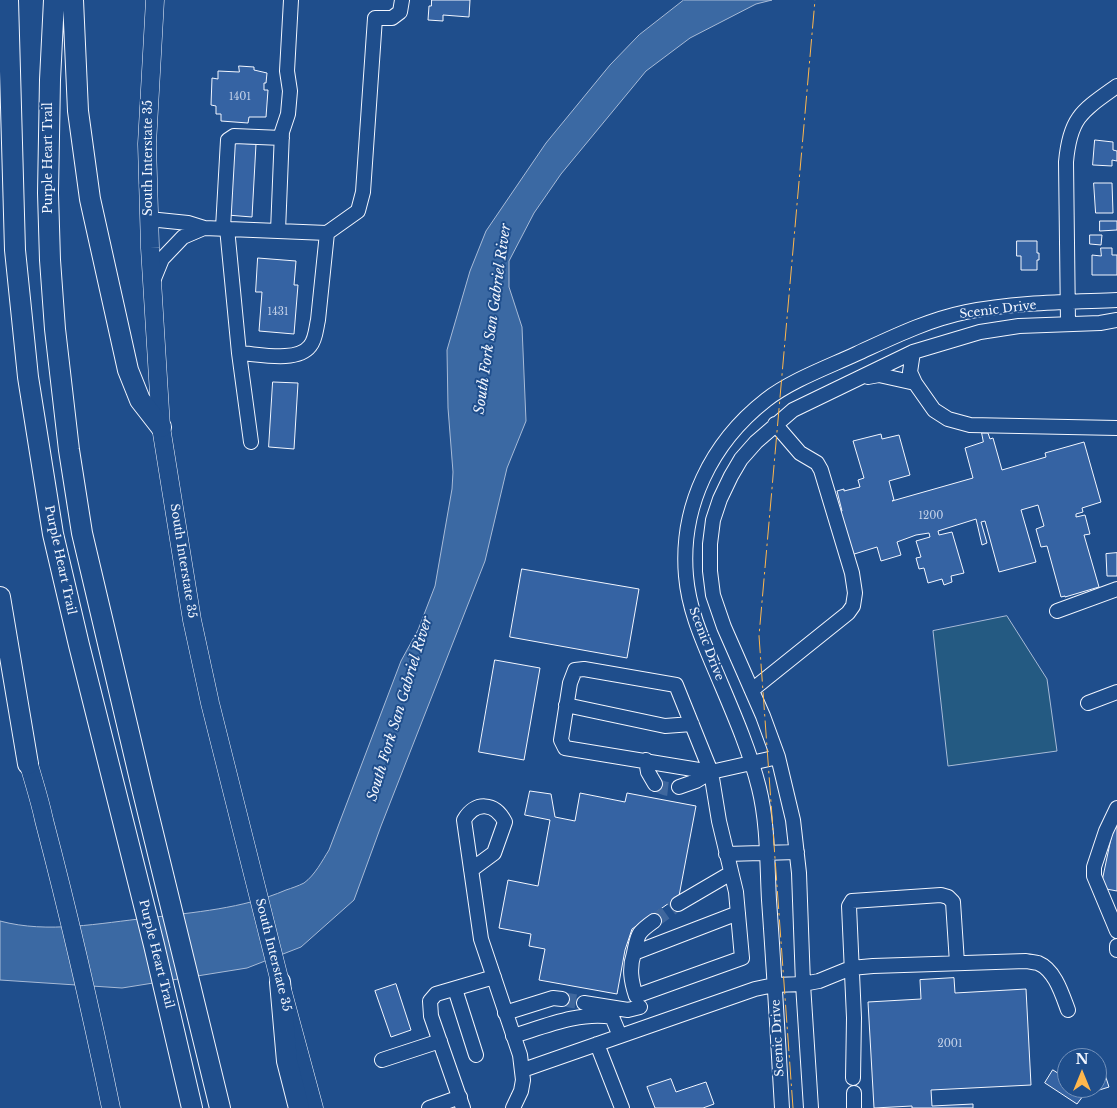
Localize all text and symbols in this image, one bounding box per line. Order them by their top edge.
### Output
house number: 1401 [229,91,251,103]
street label: South Interstate 35 [142,100,156,216]
street label: Purple Heart Trail [42,102,56,214]
water label: South Fork San Gabriel River [471,223,515,415]
street label: Scenic Drive [959,298,1037,322]
house number: 1431 [268,306,288,318]
street label: South Interstate 35 [167,503,199,619]
street label: Purple Heart Trail [41,504,79,616]
house number: 1200 [919,510,943,522]
street label: Scenic Drive [685,605,727,683]
water label: South Fork San Gabriel River [364,615,436,803]
street label: South Interstate 35 [252,897,294,1013]
street label: Purple Heart Trail [136,898,176,1010]
street label: Scenic Drive [769,999,787,1077]
house number: 2001 [938,1038,962,1050]
north arrow [1057,1048,1107,1098]
text: N [1075,1050,1089,1068]

